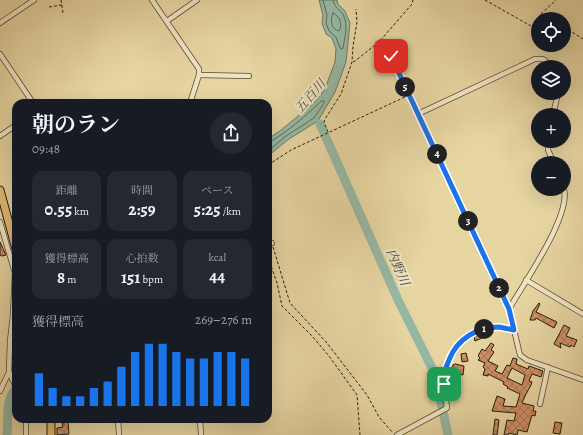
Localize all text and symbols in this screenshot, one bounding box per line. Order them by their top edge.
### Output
map controls [531,12,571,196]
button: locate [531,12,571,52]
pin [374,39,408,73]
icon: check [380,45,402,67]
button: layers [531,60,571,100]
water label: 五百川 [291,74,331,116]
pin: 5 [395,77,415,97]
text: 5 [403,79,407,94]
button: + [531,108,571,148]
text: 朝のラン [32,110,120,140]
button: share [210,112,252,154]
text: 09:48 [32,140,60,157]
pin: 4 [427,144,447,164]
text: 4 [434,146,440,161]
button: − [531,156,571,196]
text: 距離 [56,183,78,198]
text: 時間 [131,183,153,198]
text: ペース [201,183,234,198]
text: 0.55 [44,198,72,221]
text: 2:59 [128,198,156,221]
text: 5:25 [194,198,221,221]
text: km [72,204,89,219]
text: /km [221,204,241,219]
pin: 3 [458,211,478,231]
text: 3 [466,213,470,228]
water label: 内野川 [382,246,415,290]
text: kcal [209,250,226,265]
text: 獲得標高 [45,251,89,266]
text: 心拍数 [125,251,158,266]
text: 44 [209,265,225,288]
text: 8 [57,266,65,289]
text: 151 [121,266,140,289]
text: m [65,272,76,287]
text: bpm [140,272,163,287]
pin: 2 [489,278,509,298]
text: 2 [496,280,502,295]
text: 269–276 m [195,311,252,328]
text: 獲得標高 [32,313,84,330]
pin: 1 [474,319,494,339]
text: 1 [482,321,486,336]
pin [427,367,461,401]
icon: arrive [433,373,455,395]

